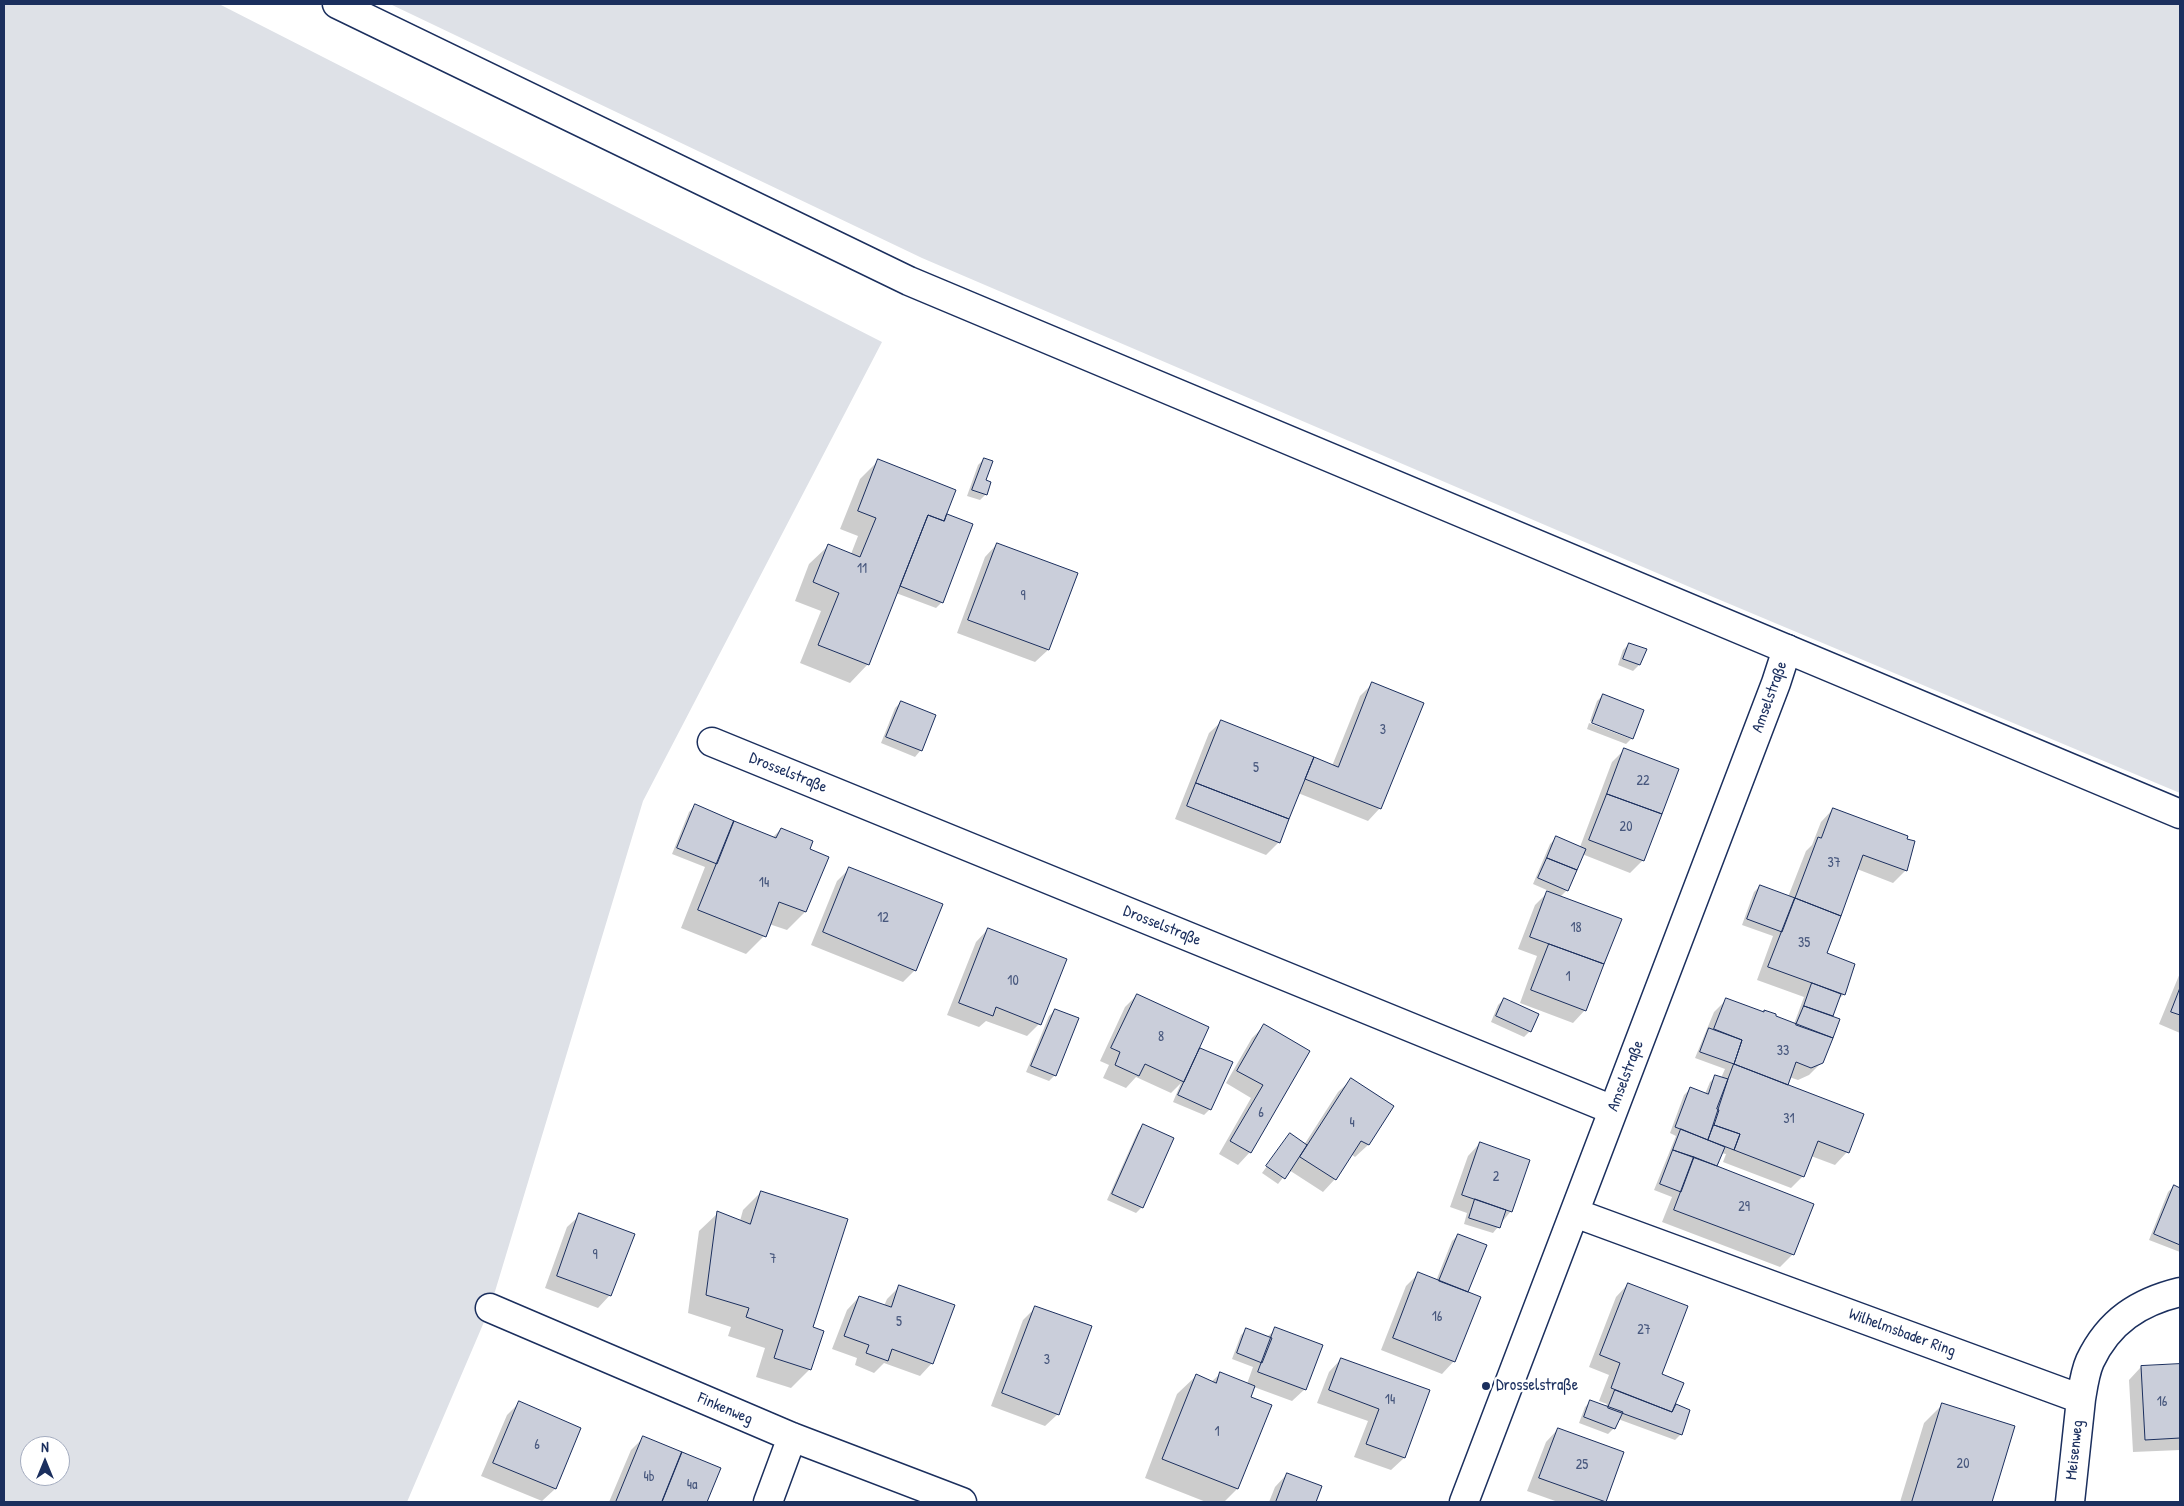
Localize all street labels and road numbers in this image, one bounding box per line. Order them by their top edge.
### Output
street label: Amselstraße [1748,659,1792,735]
street label: Drosselstraße [746,749,830,797]
street label: Drosselstraße [1120,902,1204,950]
street label: Amselstraße [1604,1038,1648,1114]
street label: Wilhelmsbader Ring [1846,1305,1958,1361]
street label: Finkenweg [695,1389,755,1429]
street label: Meisenweg [2062,1419,2088,1481]

